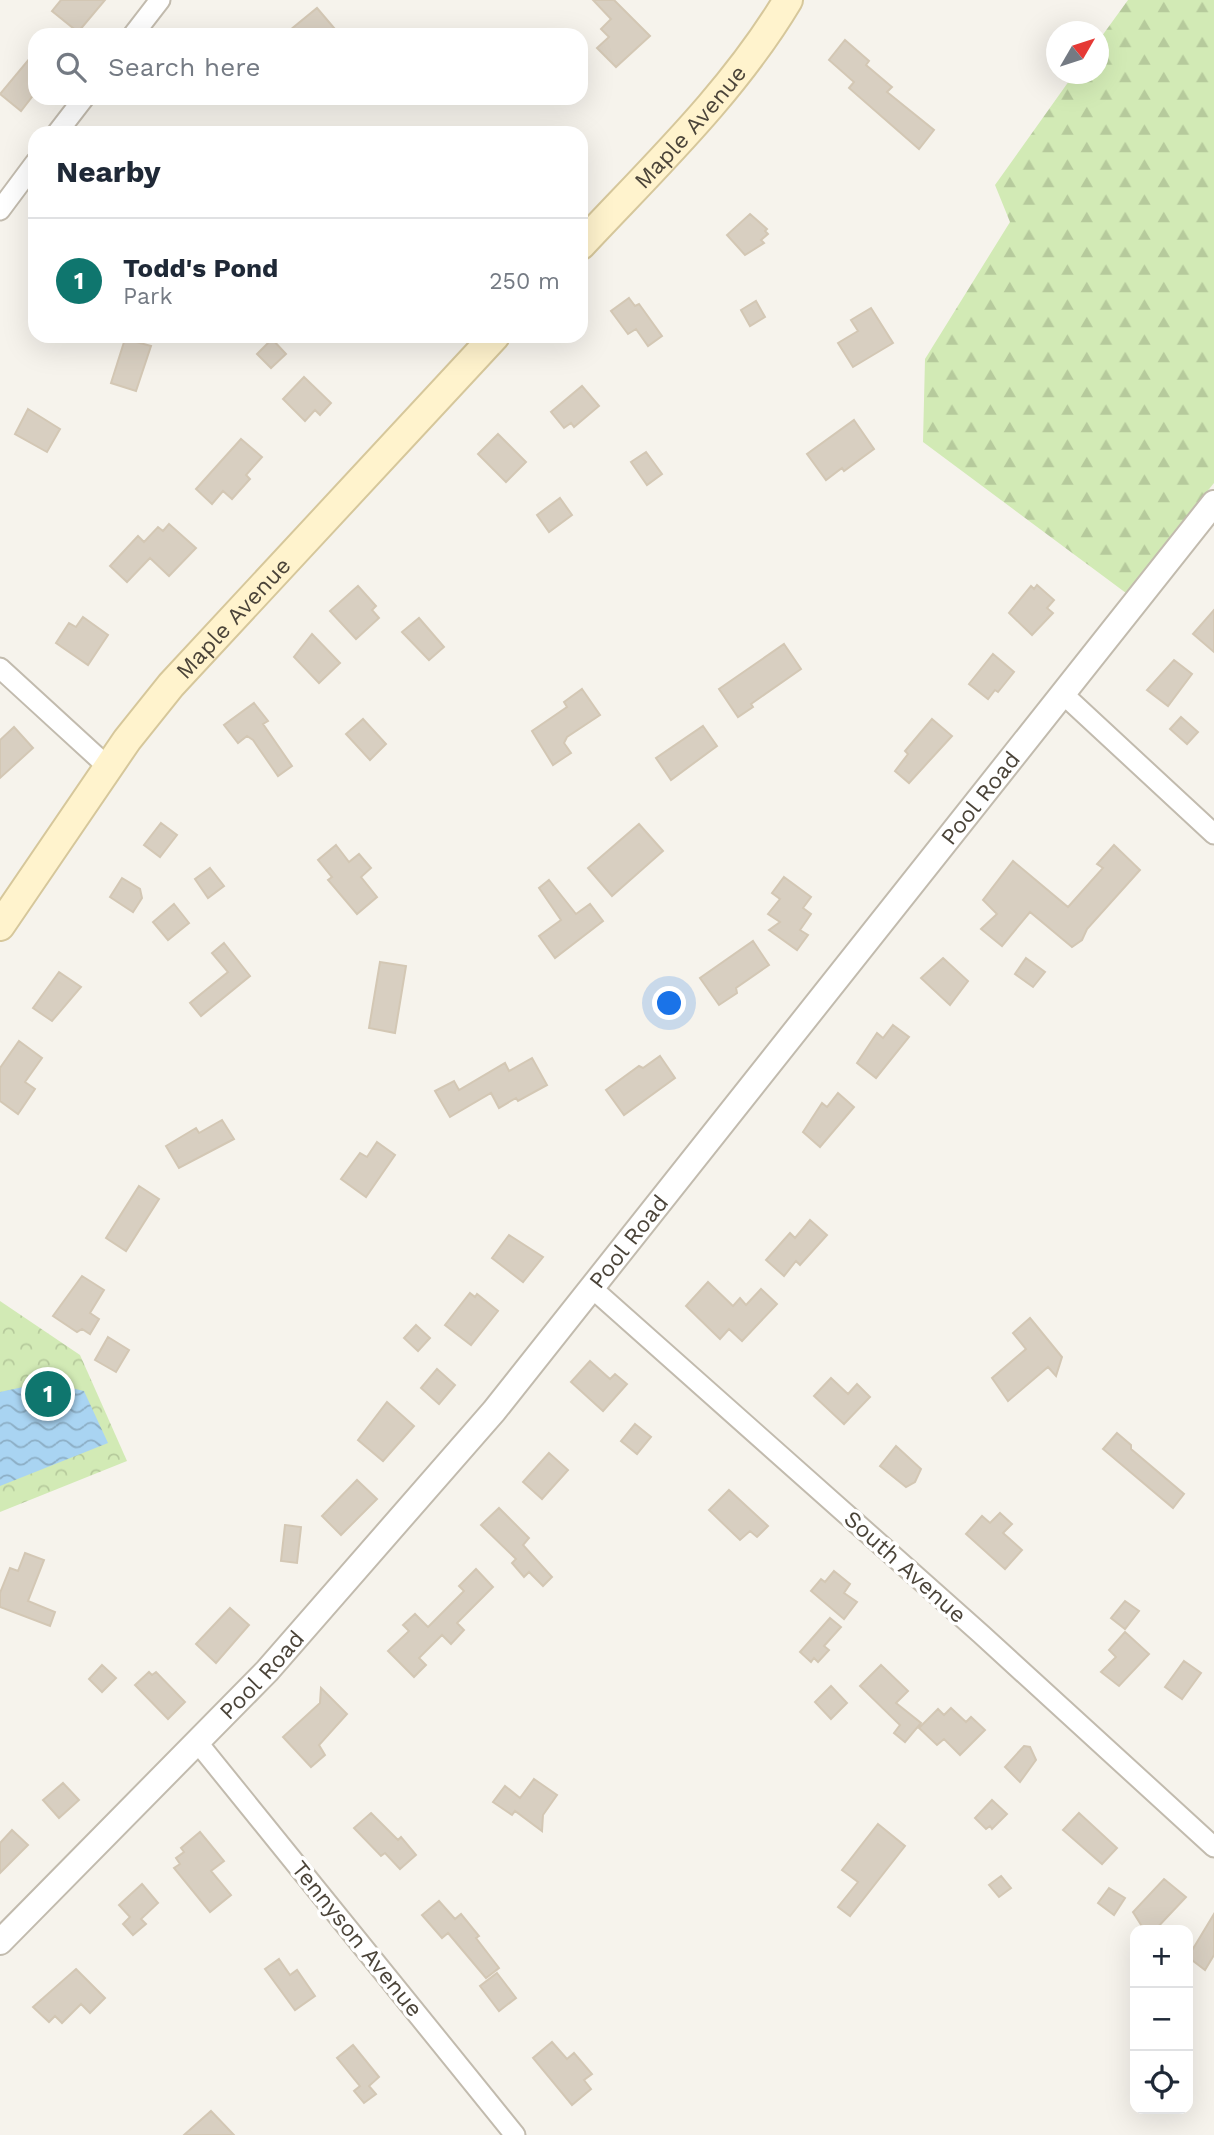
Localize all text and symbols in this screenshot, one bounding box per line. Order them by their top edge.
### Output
north arrow [1046,21,1109,84]
search box [28,28,588,105]
icon: search [52,48,90,86]
text: Search here [108,52,260,82]
street label: Maple Avenue [629,60,752,194]
text: Nearby [56,154,161,189]
text: Todd's Pond [123,253,278,283]
text: 1 [74,268,84,295]
text: 250 m [489,268,560,295]
text: Park [123,283,172,310]
street label: Maple Avenue [170,552,296,684]
street label: Pool Road [935,746,1025,850]
your location [652,986,686,1020]
street label: Pool Road [583,1189,674,1294]
pin: 1 [25,1368,71,1420]
street label: South Avenue [838,1505,972,1629]
street label: Pool Road [214,1625,310,1725]
street label: Tennyson Avenue [286,1856,428,2022]
map controls [1130,1925,1193,2114]
button: + [1130,1925,1193,1988]
button: − [1130,1988,1193,2051]
button: locate [1130,2051,1193,2114]

